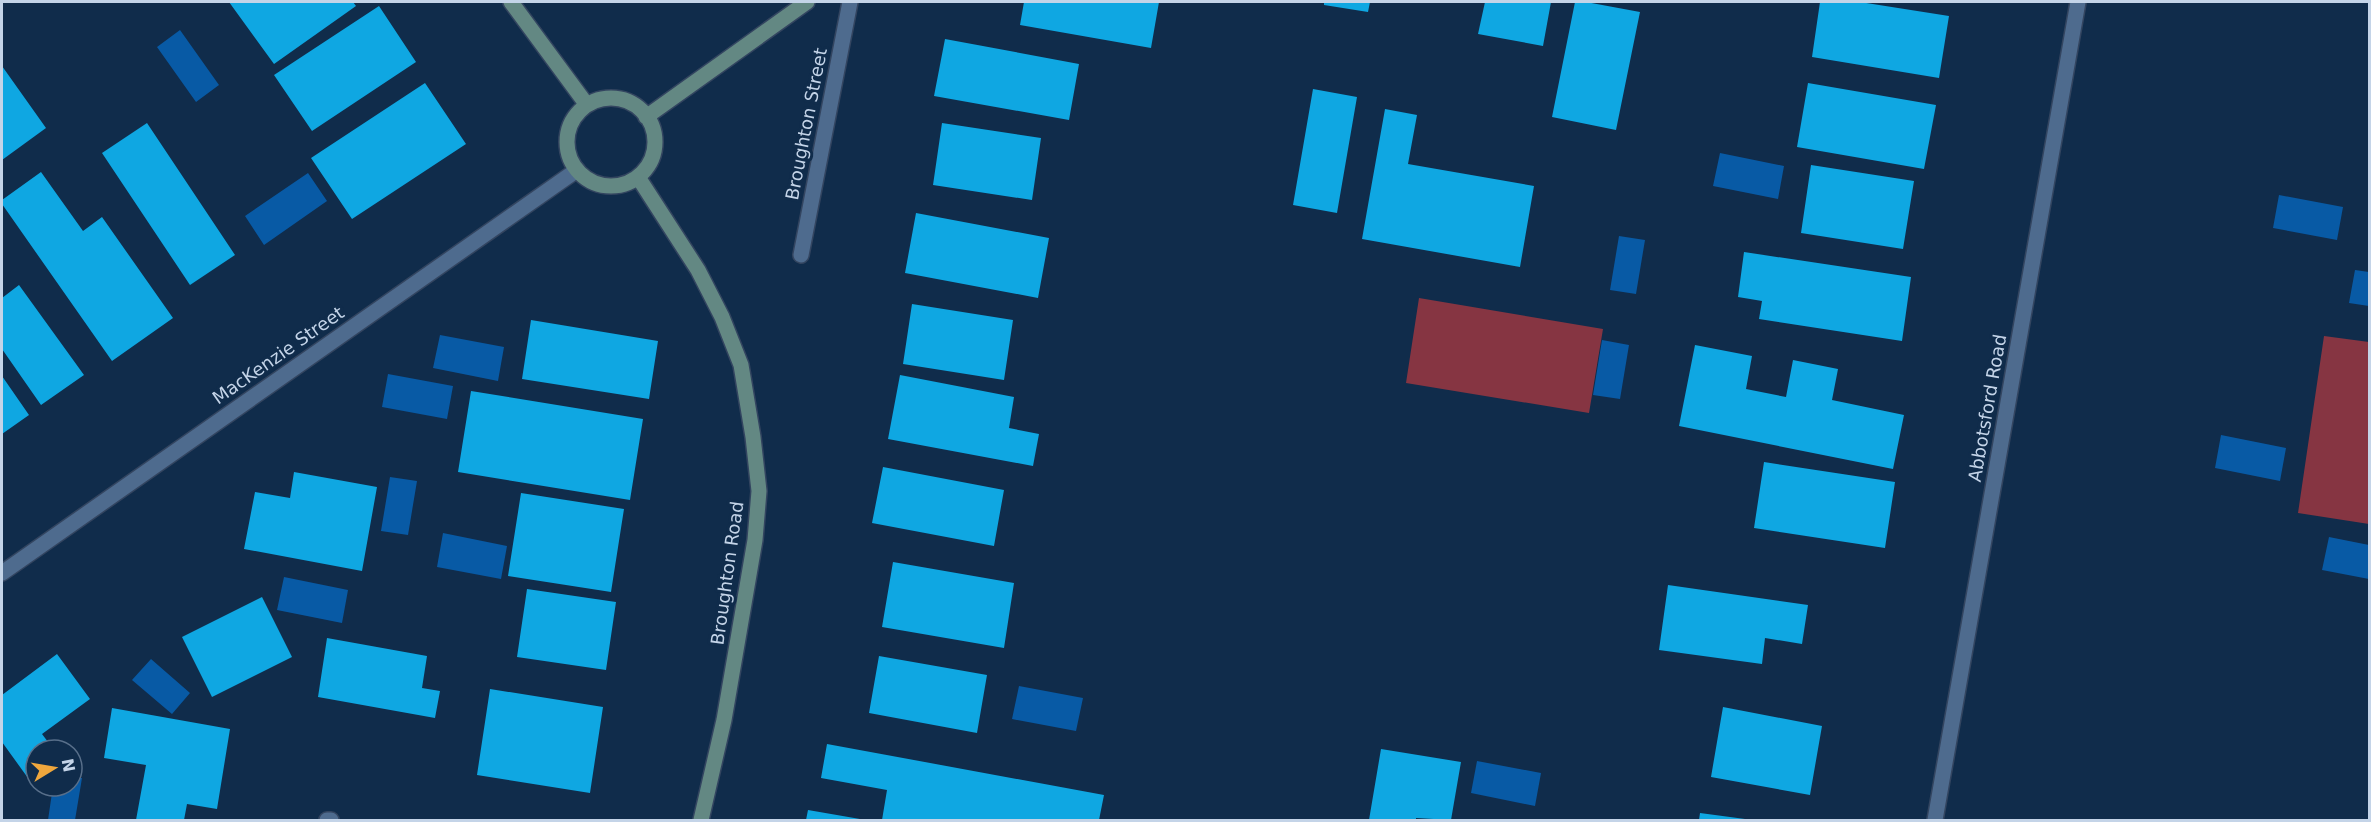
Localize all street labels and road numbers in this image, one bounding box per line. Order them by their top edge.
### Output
street label: Broughton Street [781,46,831,202]
street label: MacKenzie Street [208,302,348,408]
street label: Abbotsford Road [1964,333,2010,483]
street label: Broughton Road [707,500,747,646]

